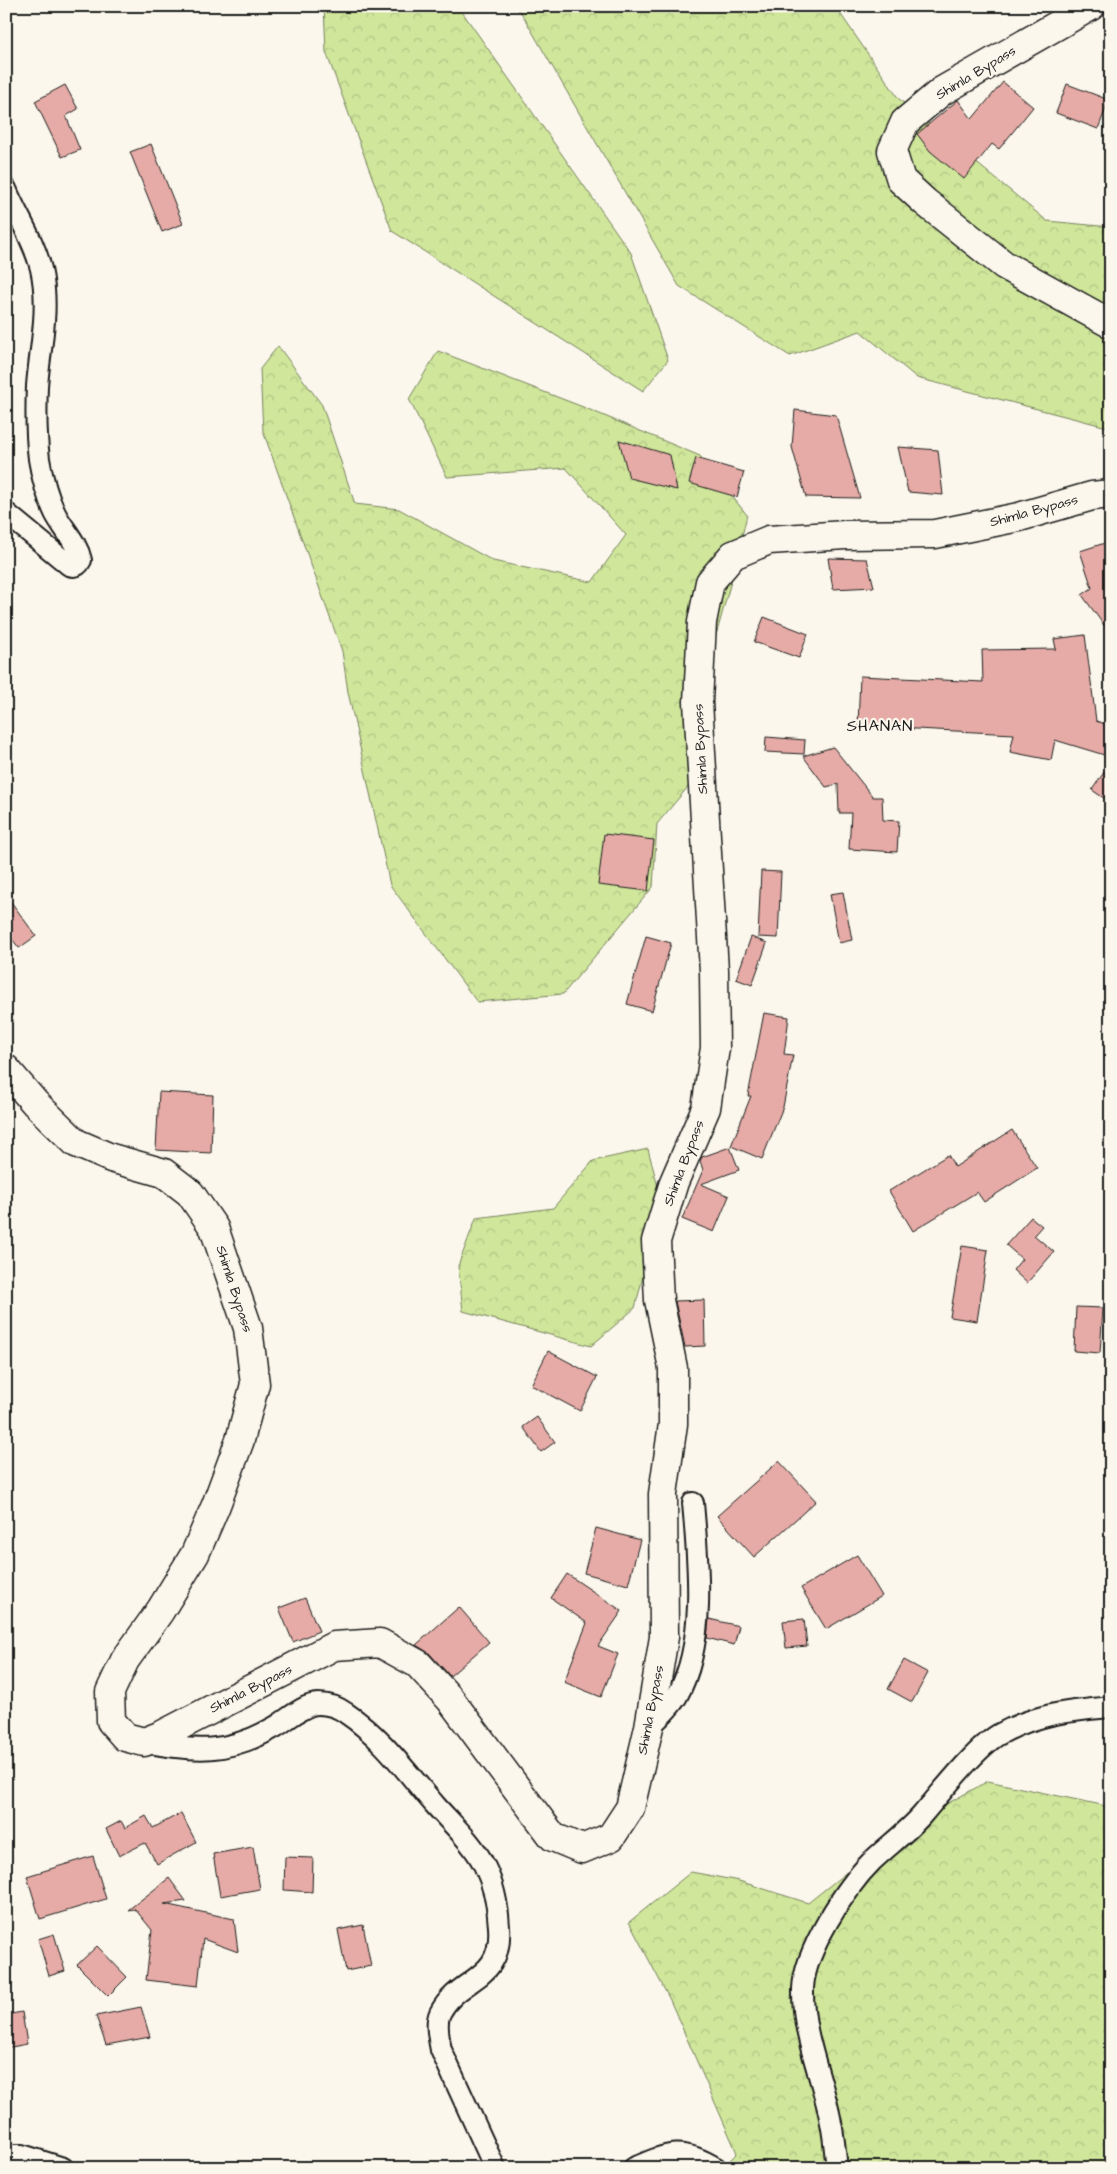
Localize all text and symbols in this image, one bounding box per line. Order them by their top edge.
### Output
street label: Shimla Bypass [932,41,1020,105]
street label: Shimla Bypass [988,490,1080,532]
street label: Shimla Bypass [689,703,713,795]
district label: SHANAN [847,715,913,737]
street label: Shimla Bypass [658,1117,710,1209]
street label: Shimla Bypass [211,1243,257,1335]
street label: Shimla Bypass [206,1660,296,1718]
street label: Shimla Bypass [633,1664,669,1756]

